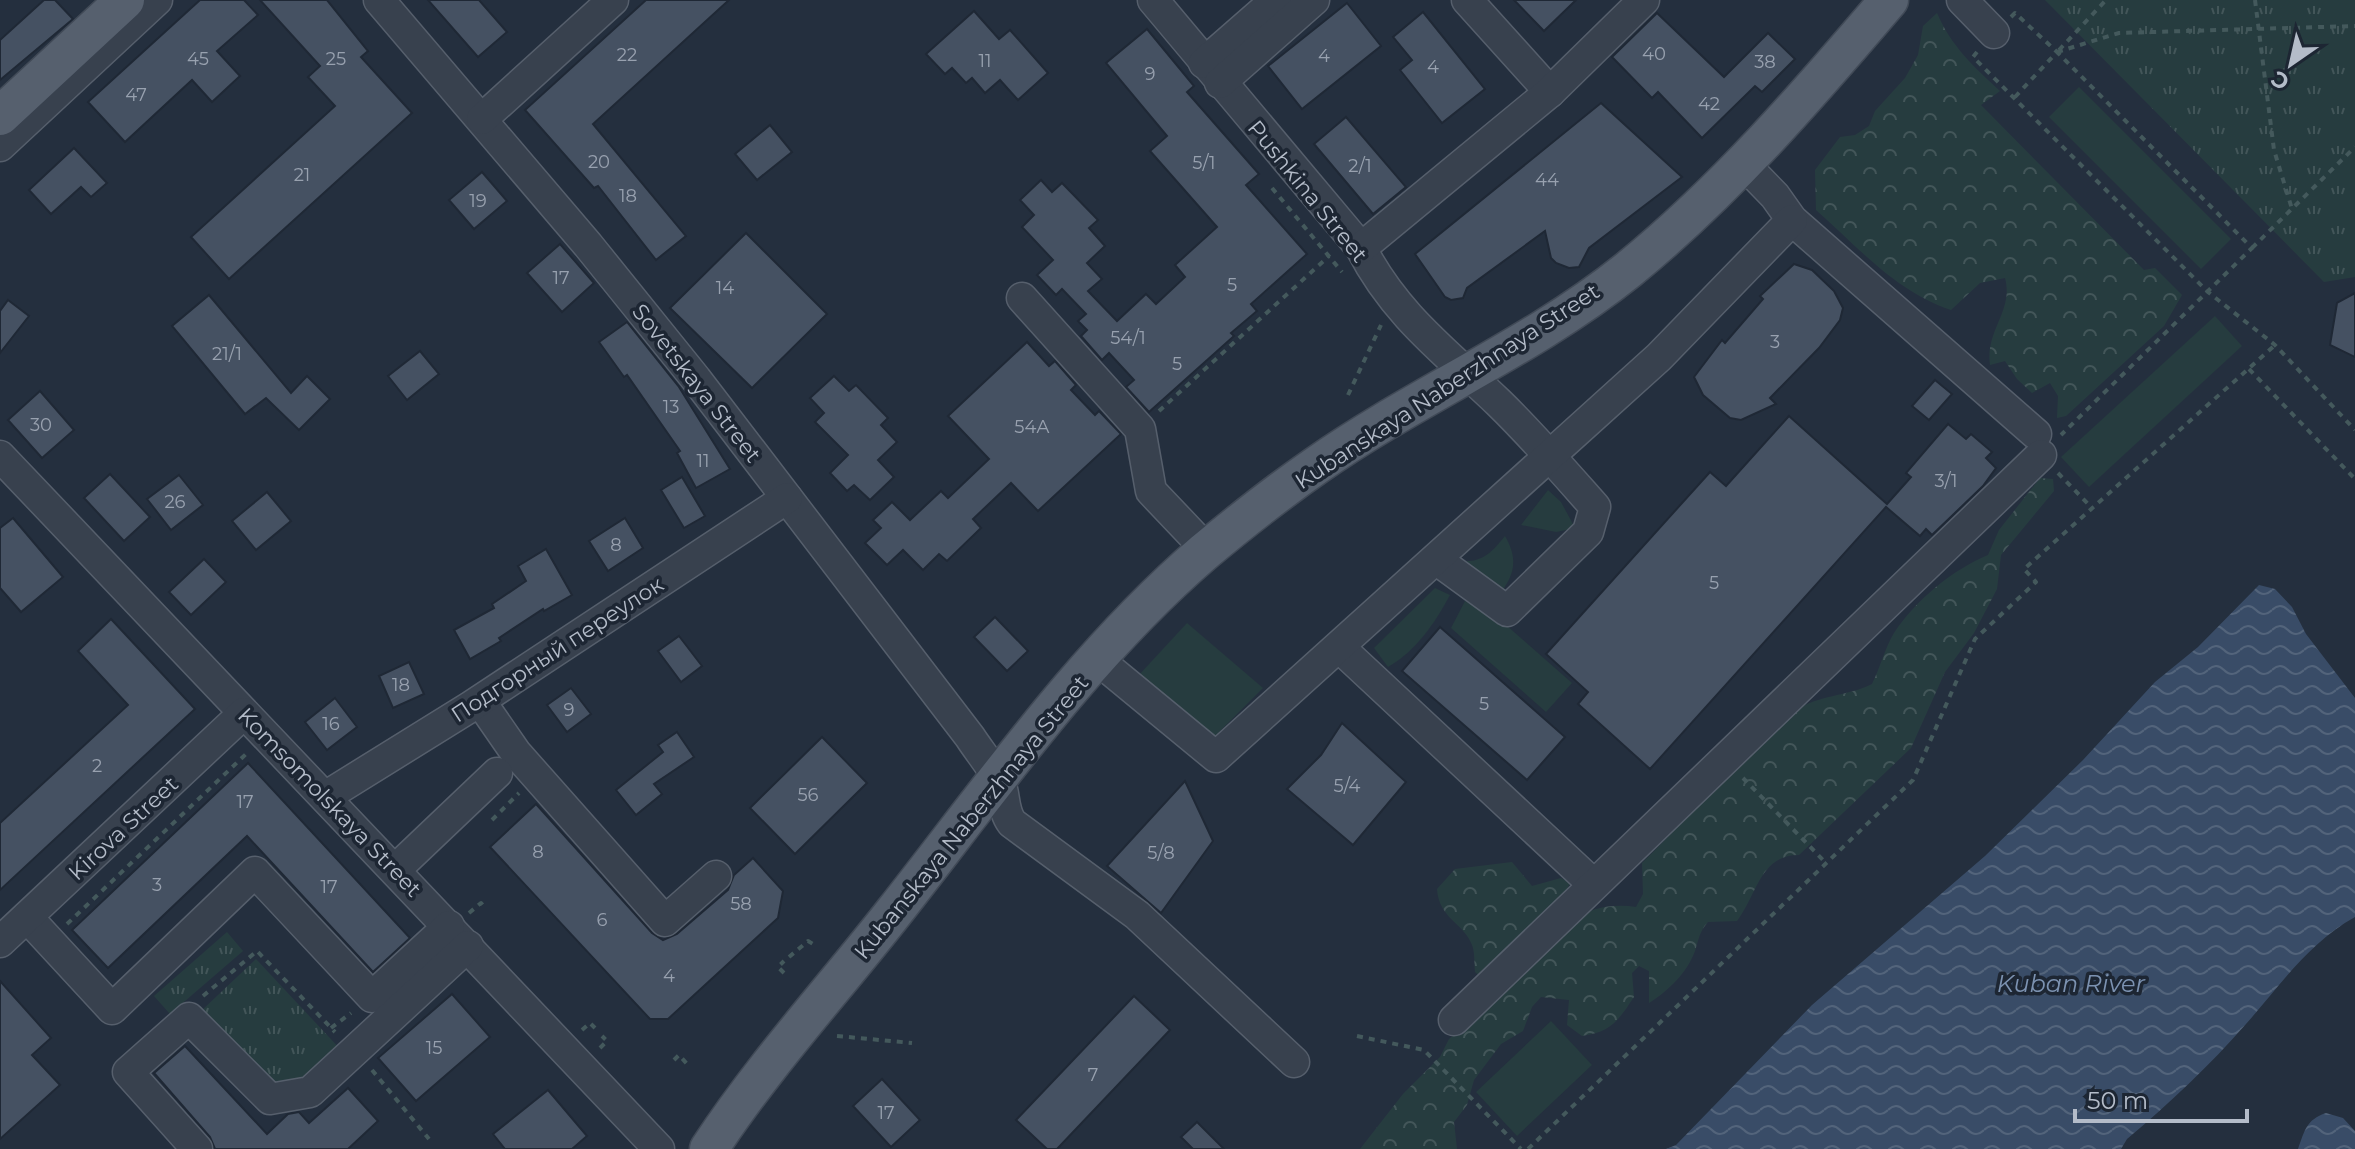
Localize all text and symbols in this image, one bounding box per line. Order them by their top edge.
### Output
north arrow [2251,24,2331,104]
house number: 40 [1642,43,1666,65]
house number: 22 [617,44,637,66]
house number: 4 [1318,45,1330,67]
house number: 45 [187,48,209,70]
house number: 25 [326,48,346,70]
house number: 11 [979,50,992,72]
house number: 38 [1754,51,1776,73]
house number: 4 [1427,56,1439,78]
house number: 9 [1145,63,1156,85]
text: С [2266,64,2294,96]
house number: 47 [125,84,147,106]
house number: 42 [1698,93,1720,115]
street label: Pushkina Street [1242,115,1373,268]
house number: 20 [588,151,610,173]
house number: 5/1 [1192,152,1216,174]
house number: 2/1 [1348,155,1372,177]
house number: 21 [294,164,310,186]
house number: 44 [1535,169,1559,191]
house number: 18 [619,185,637,207]
house number: 19 [469,190,487,212]
house number: 17 [552,267,570,289]
house number: 5 [1227,274,1237,296]
house number: 14 [716,277,734,299]
street label: Kubanskaya Naberzhnaya Street [1290,278,1605,495]
street label: Sovetskaya Street [626,299,767,468]
house number: 54/1 [1110,327,1146,349]
house number: 3 [1770,331,1780,353]
house number: 21/1 [212,343,242,365]
house number: 5 [1172,353,1182,375]
house number: 13 [663,396,679,418]
house number: 30 [30,414,52,436]
house number: 54А [1014,416,1050,438]
house number: 11 [697,450,710,472]
house number: 3/1 [1934,470,1958,492]
house number: 26 [164,491,186,513]
house number: 8 [610,534,622,556]
street label: Подгорный переулок [446,571,669,728]
house number: 5 [1709,572,1719,594]
street label: Kubanskaya Naberzhnaya Street [848,670,1094,965]
house number: 18 [392,674,410,696]
house number: 5 [1479,693,1489,715]
house number: 9 [564,699,575,721]
street label: Komsomolskaya Street [232,702,427,903]
house number: 16 [322,713,340,735]
house number: 2 [92,755,102,777]
street label: Kirova Street [63,771,184,886]
house number: 5/4 [1334,775,1361,797]
house number: 56 [797,784,819,806]
house number: 17 [236,791,254,813]
house number: 8 [532,841,544,863]
house number: 5/8 [1147,842,1175,864]
house number: 3 [152,874,162,896]
house number: 17 [320,876,338,898]
house number: 58 [730,893,752,915]
house number: 6 [597,909,608,931]
house number: 4 [663,965,675,987]
water label: Kuban River [1997,969,2147,998]
house number: 15 [426,1037,442,1059]
house number: 7 [1088,1064,1098,1086]
scale bar [2075,1073,2247,1123]
text: 50 m [2087,1086,2148,1115]
house number: 17 [877,1102,895,1124]

